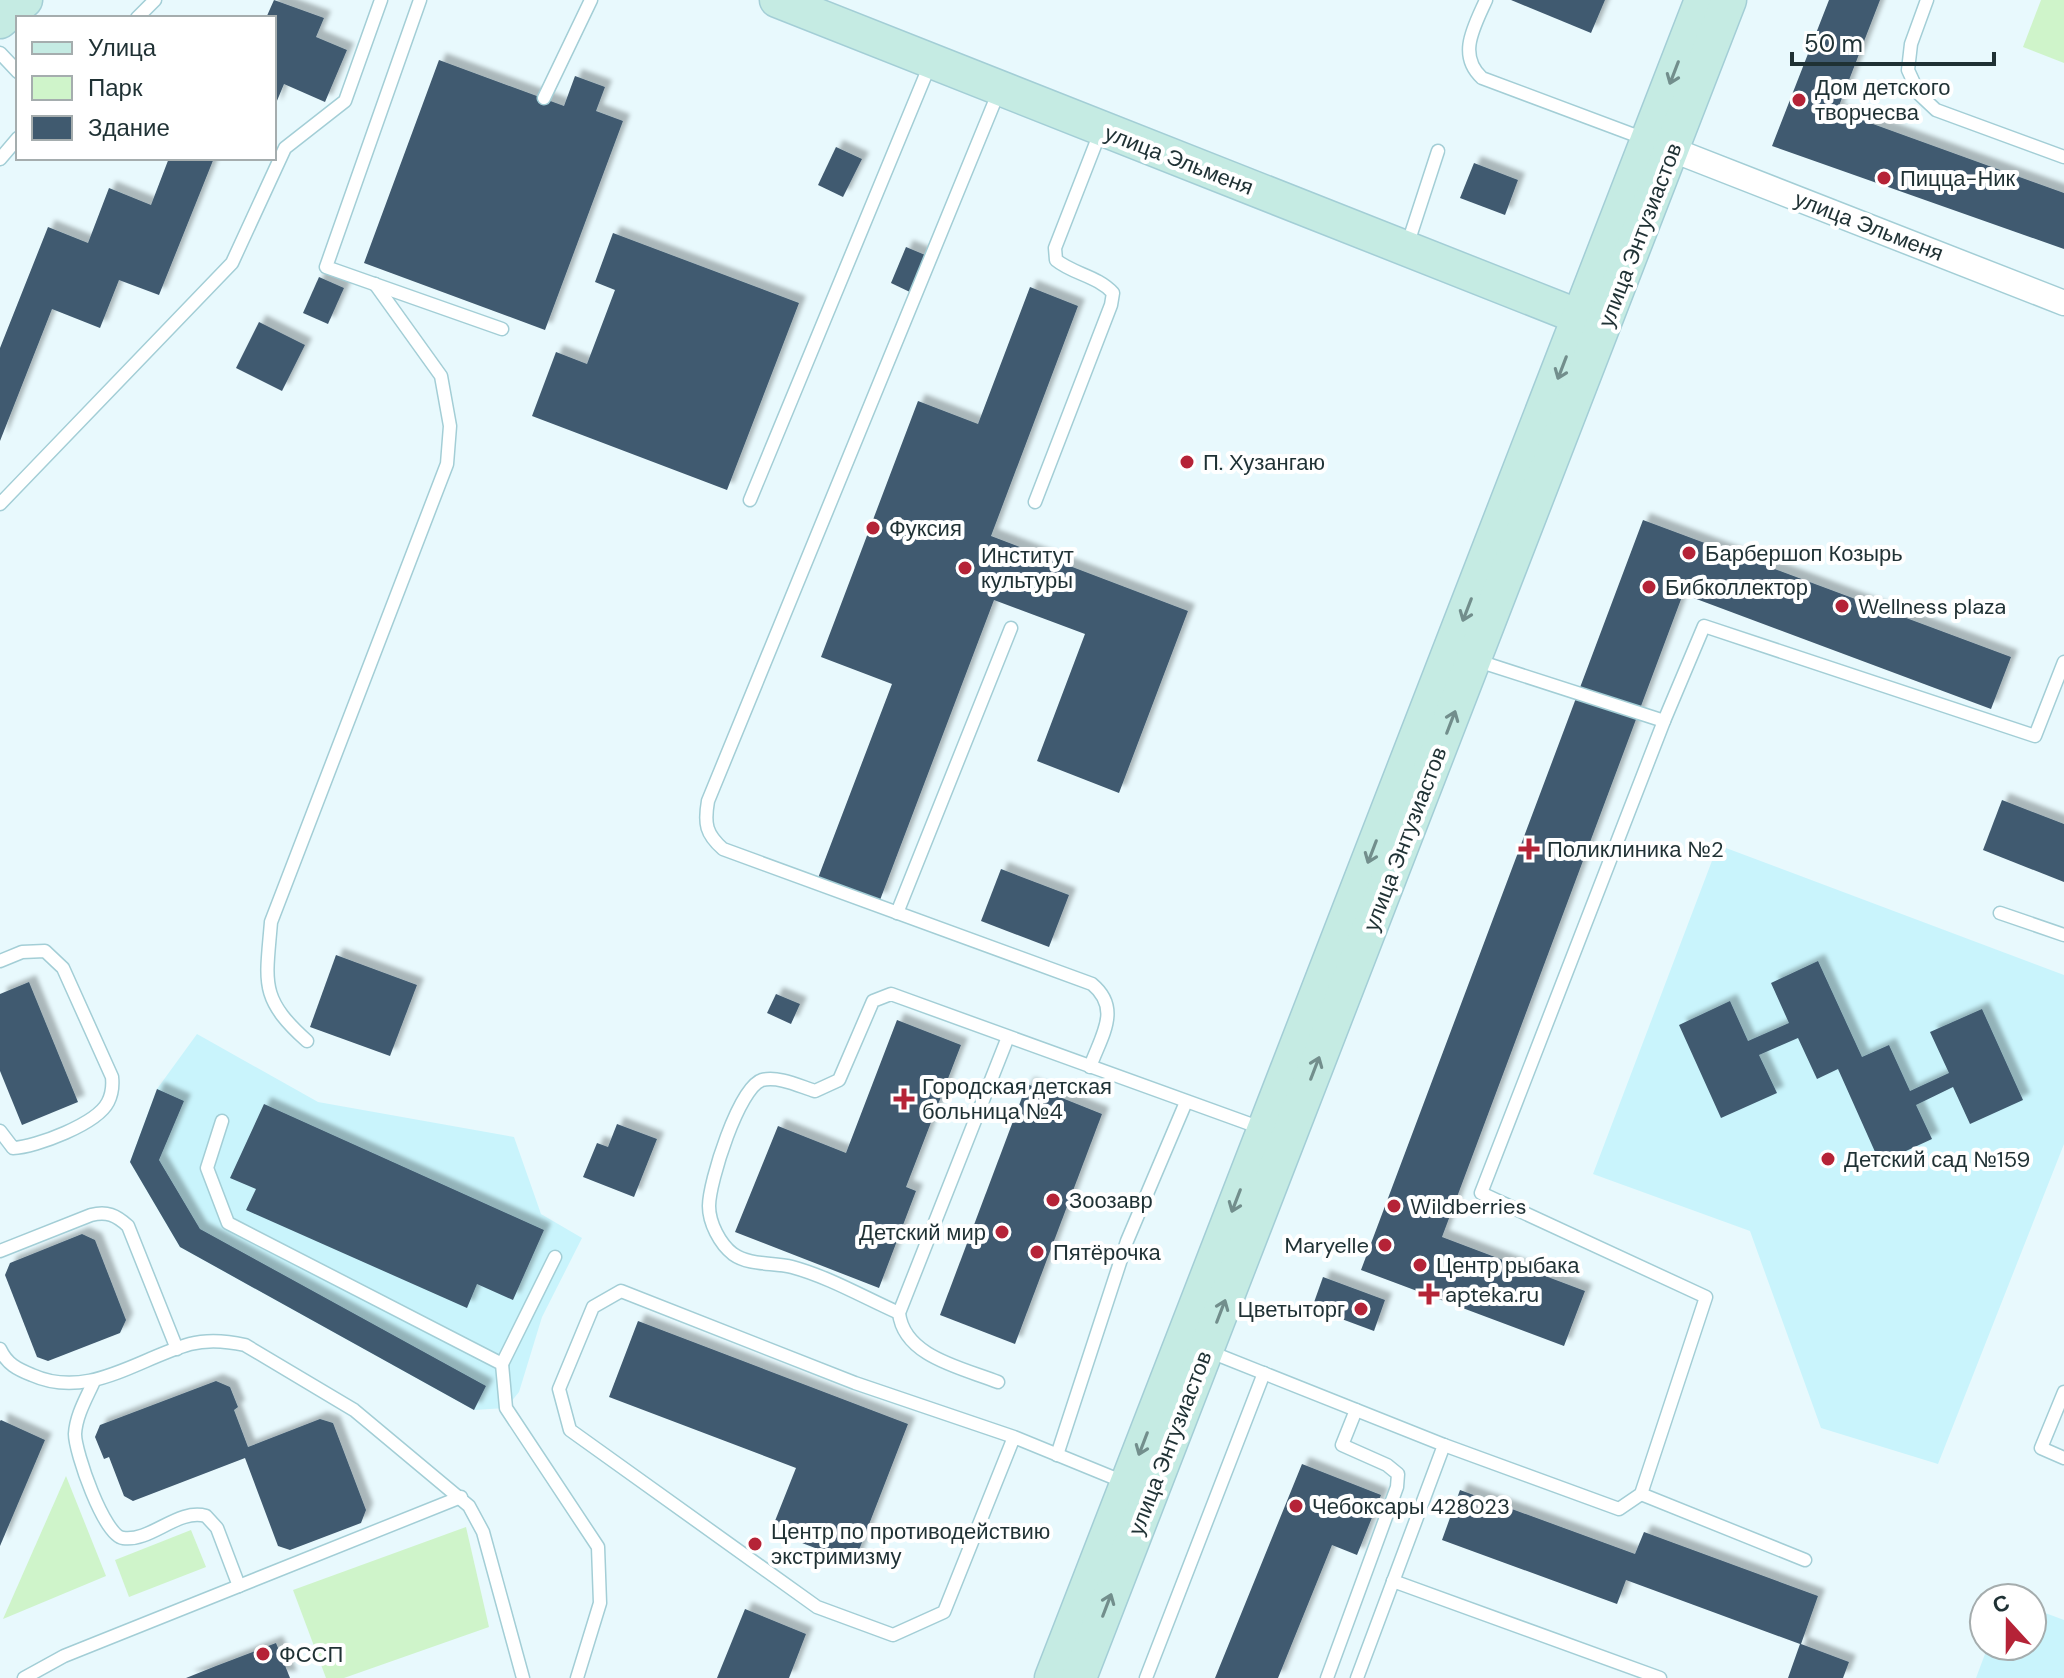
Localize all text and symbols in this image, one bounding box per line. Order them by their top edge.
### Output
legend [16,16,276,160]
scale bar [1792,16,1994,66]
text: 50 m [1804,28,1863,59]
text: Улица [88,32,157,63]
one-way arrow [1666,60,1680,85]
text: Парк [88,72,143,103]
place label: Дом детского творчесва [1815,73,1950,127]
marker: Дом детского творчесва [1790,91,1808,109]
text: Здание [88,112,170,143]
street label: улица Эльменя [1100,118,1258,202]
street label: улица Энтузиастов [1592,139,1688,331]
place label: Пицца-Ник [1900,164,2016,193]
marker: Пицца-Ник [1875,169,1893,187]
street label: улица Эльменя [1790,184,1948,268]
one-way arrow [1554,355,1568,380]
place label: П. Хузангаю [1203,448,1325,477]
marker: П. Хузангаю [1178,453,1196,471]
place label: Фуксия [889,514,962,543]
marker: Фуксия [864,519,882,537]
place label: Барбершоп Козырь [1705,539,1903,568]
place label: Институт культуры [981,541,1074,595]
marker: Барбершоп Козырь [1680,544,1698,562]
marker: Институт культуры [956,559,974,577]
place label: Бибколлектор [1665,573,1808,602]
marker: Бибколлектор [1640,578,1658,596]
place label: Wellness plaza [1858,592,2006,621]
one-way arrow [1459,597,1473,622]
marker: Wellness plaza [1833,597,1851,615]
one-way arrow [1445,710,1459,735]
street label: улица Энтузиастов [1357,743,1453,935]
place label: Поликлиника №2 [1547,835,1724,864]
marker: Поликлиника №2 [1518,838,1540,860]
one-way arrow [1364,839,1378,864]
one-way arrow [1309,1056,1323,1081]
place label: Городская детская больница №4 [922,1072,1112,1126]
marker: Городская детская больница №4 [893,1088,915,1110]
place label: Детский сад №159 [1844,1145,2030,1174]
marker: Детский сад №159 [1819,1150,1837,1168]
place label: Зоозавр [1069,1186,1153,1215]
one-way arrow [1228,1188,1242,1213]
marker: Зоозавр [1044,1191,1062,1209]
place label: Wildberries [1410,1192,1527,1221]
marker: Wildberries [1385,1197,1403,1215]
place label: Детский мир [859,1218,986,1247]
marker: Детский мир [993,1223,1011,1241]
place label: Maryelle [1284,1231,1369,1260]
marker: Maryelle [1376,1236,1394,1254]
place label: Пятёрочка [1053,1238,1162,1267]
marker: Пятёрочка [1028,1243,1046,1261]
place label: Центр рыбака [1436,1251,1580,1280]
marker: Центр рыбака [1411,1256,1429,1274]
place label: apteka.ru [1445,1280,1539,1309]
marker: apteka.ru [1420,1285,1438,1303]
place label: Цветыторг [1238,1295,1345,1324]
one-way arrow [1215,1299,1229,1324]
marker: Цветыторг [1352,1300,1370,1318]
street label: улица Энтузиастов [1122,1347,1218,1539]
one-way arrow [1135,1431,1149,1456]
place label: Чебоксары 428023 [1312,1492,1510,1521]
marker: Чебоксары 428023 [1287,1497,1305,1515]
place label: Центр по противодействию экстримизму [771,1517,1050,1571]
marker: Центр по противодействию экстримизму [746,1535,764,1553]
north arrow [1968,1582,2048,1662]
text: С [1988,1587,2014,1620]
one-way arrow [1101,1593,1115,1618]
place label: ФССП [279,1640,343,1669]
marker: ФССП [254,1645,272,1663]

